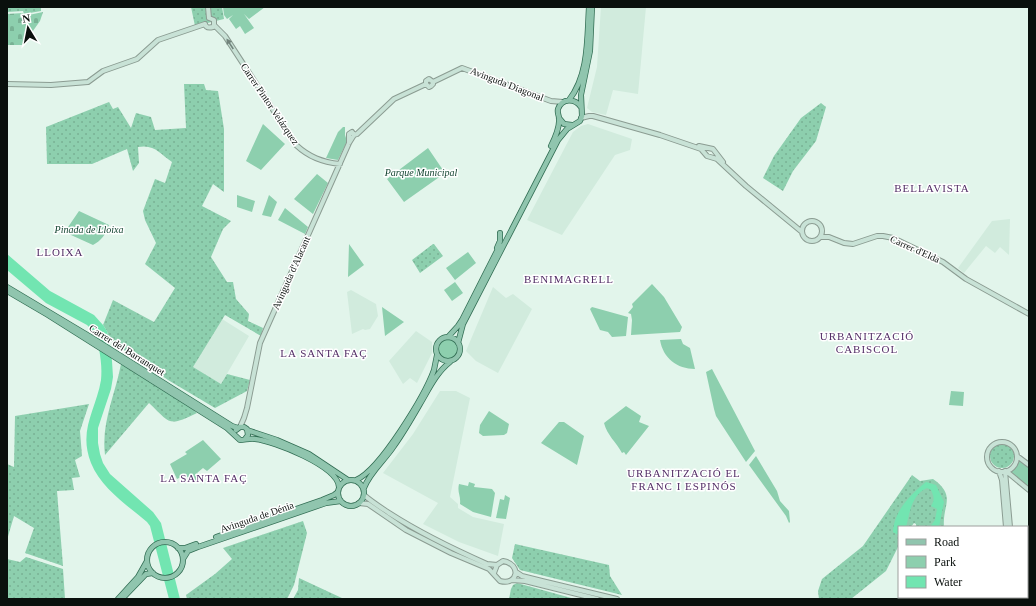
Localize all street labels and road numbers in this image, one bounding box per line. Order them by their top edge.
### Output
street label: Carrer Pintor Velázquez [239,61,302,147]
street label: Avinguda Diagonal [469,65,546,103]
street label: Carrer d'Elda [888,233,942,265]
street label: Avinguda d'Alacant [270,234,312,311]
street label: Carrer del Barranquet [87,322,167,378]
street label: Avinguda de Dénia [219,499,296,535]

